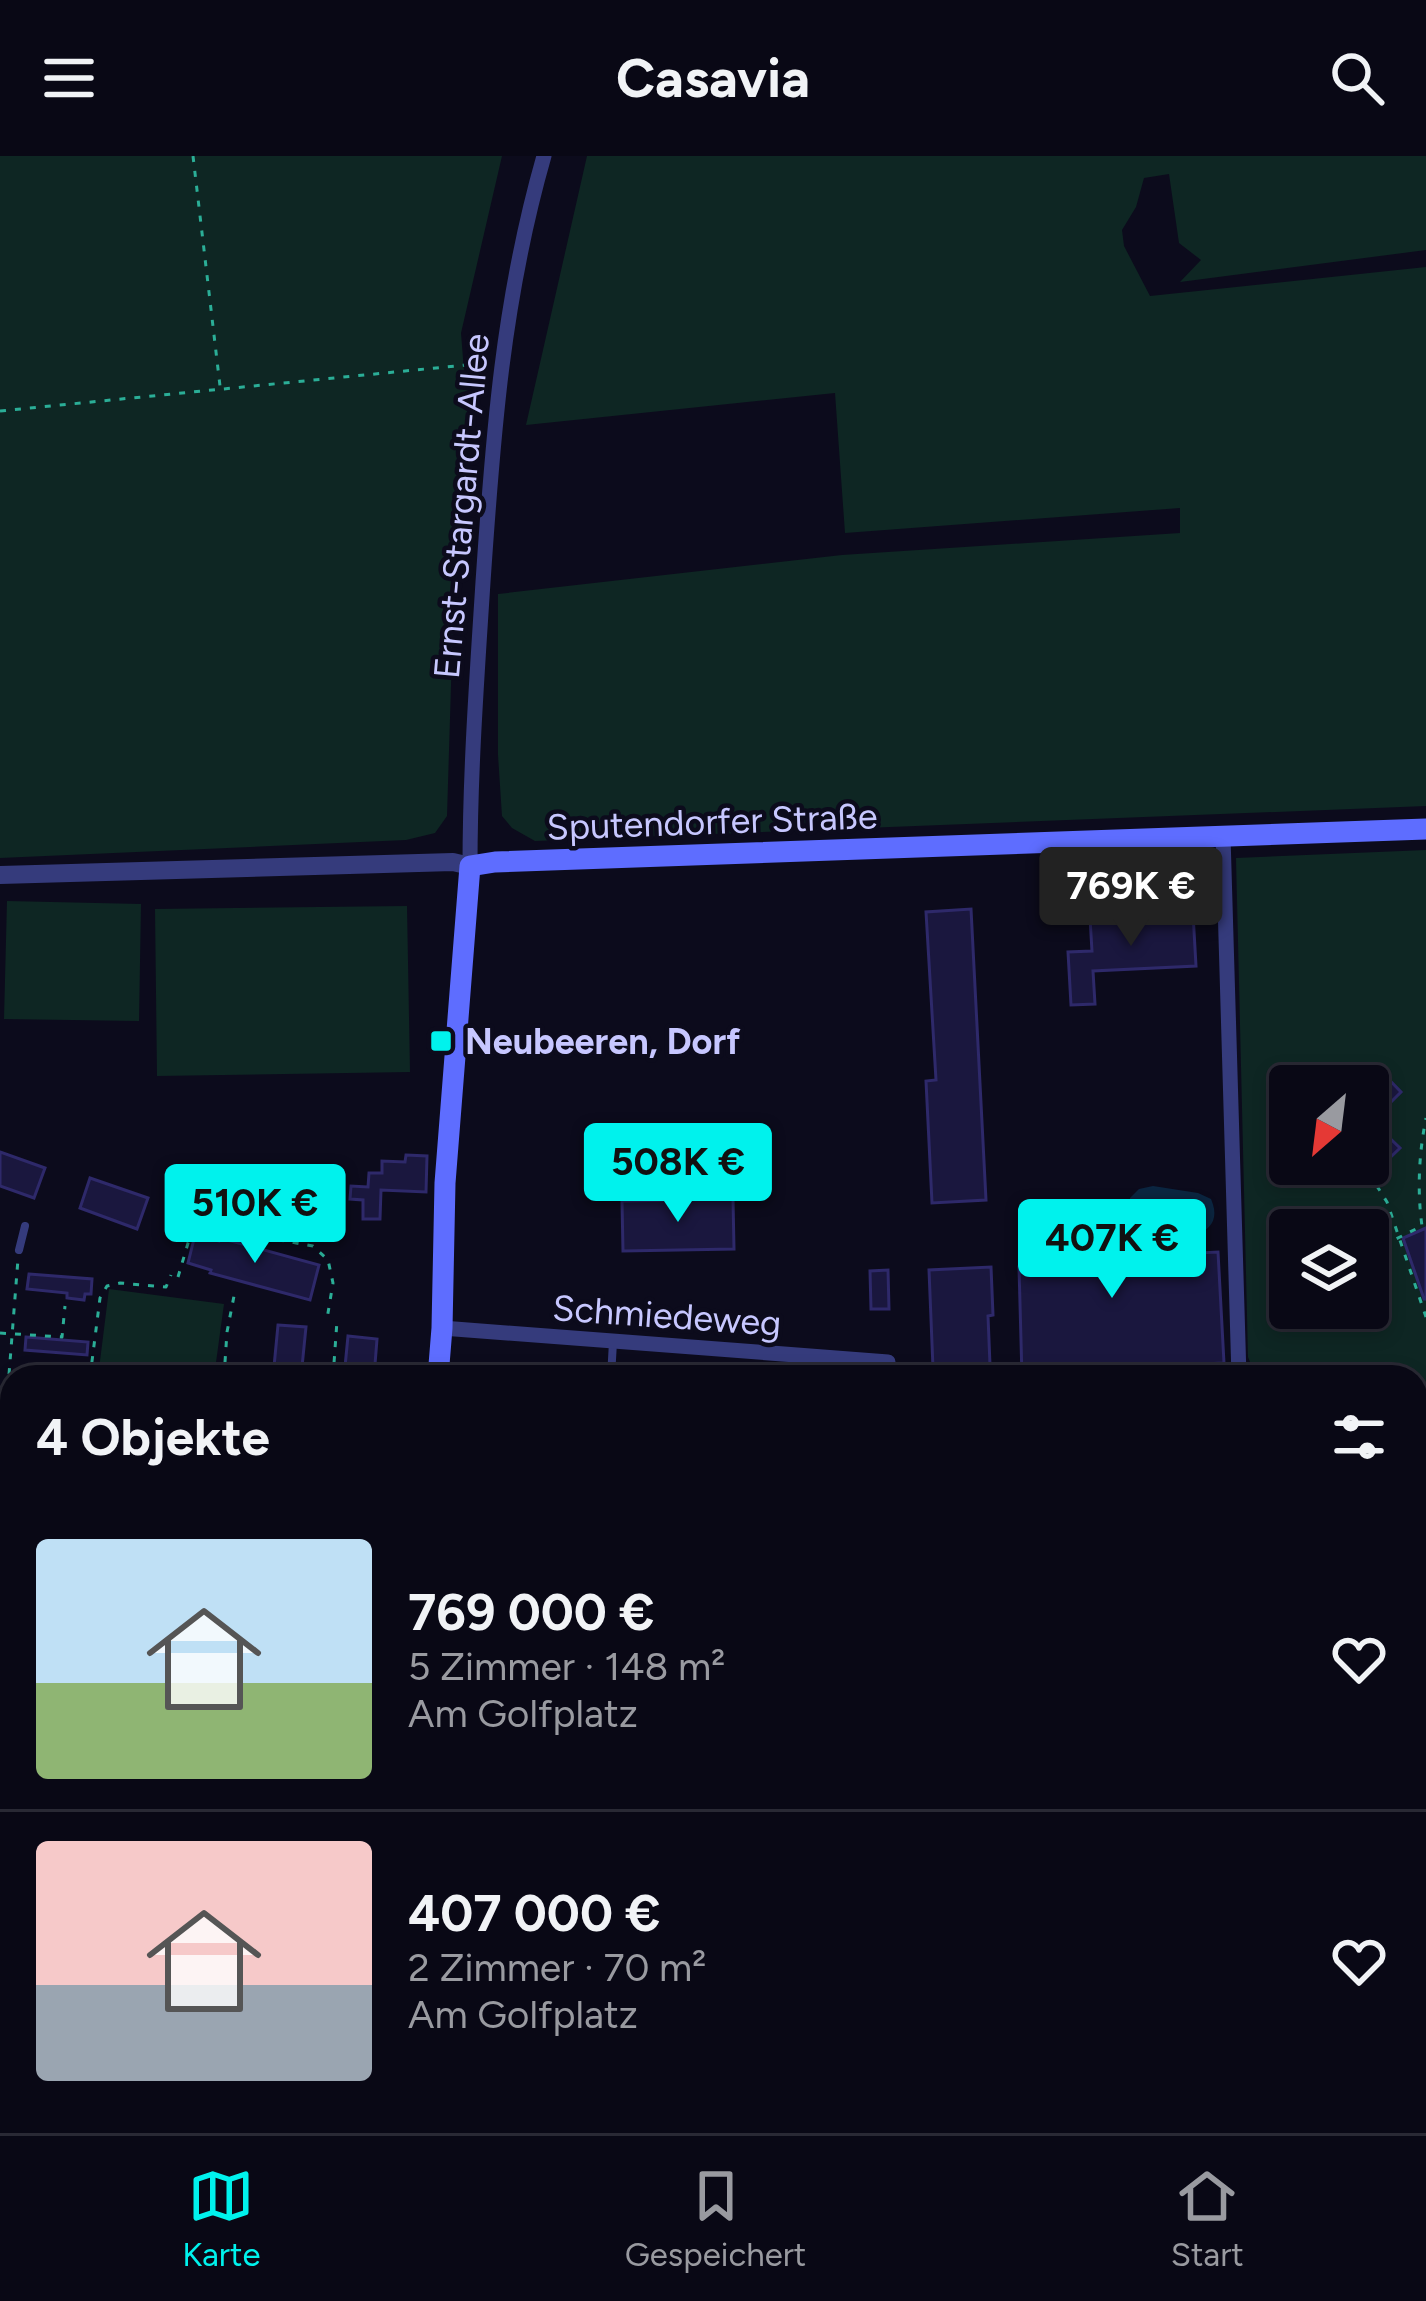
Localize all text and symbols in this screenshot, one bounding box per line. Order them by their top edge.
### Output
icon: menu [36,45,102,111]
icon: search [1324,45,1390,111]
text: Casavia [616,46,810,111]
street label: Ernst-Stargardt-Allee [425,332,498,680]
street label: Sputendorfer Straße [546,794,878,849]
pin: 769K € [1033,847,1229,949]
text: 769K € [1066,862,1196,909]
place label: Neubeeren, Dorf [465,1020,741,1063]
marker: Neubeeren, Dorf [428,1028,454,1054]
north arrow [1269,1065,1389,1185]
map controls [1269,1065,1389,1329]
pin: 508K € [580,1123,776,1225]
text: 508K € [611,1138,745,1185]
pin: 510K € [157,1164,353,1266]
text: 510K € [192,1179,318,1226]
pin: 407K € [1014,1199,1210,1301]
button: layers [1269,1209,1389,1329]
text: 407K € [1045,1214,1179,1261]
street label: Schmiedeweg [551,1286,783,1345]
icon: filters [1326,1404,1392,1470]
text: 4 Objekte [36,1407,270,1468]
text: 769 000 € [408,1582,654,1643]
icon: home [132,1587,276,1731]
icon: heart [1326,1626,1392,1692]
text: 5 Zimmer · 148 m² [408,1643,725,1690]
text: Am Golfplatz [408,1690,638,1737]
text: 407 000 € [408,1883,661,1944]
icon: home [132,1889,276,2033]
icon: heart [1326,1928,1392,1994]
text: 2 Zimmer · 70 m² [408,1944,706,1991]
text: Am Golfplatz [408,1991,638,2038]
tab: Karte [182,2163,260,2274]
tab: Gespeichert [625,2163,806,2274]
tab: Start [1171,2163,1244,2274]

